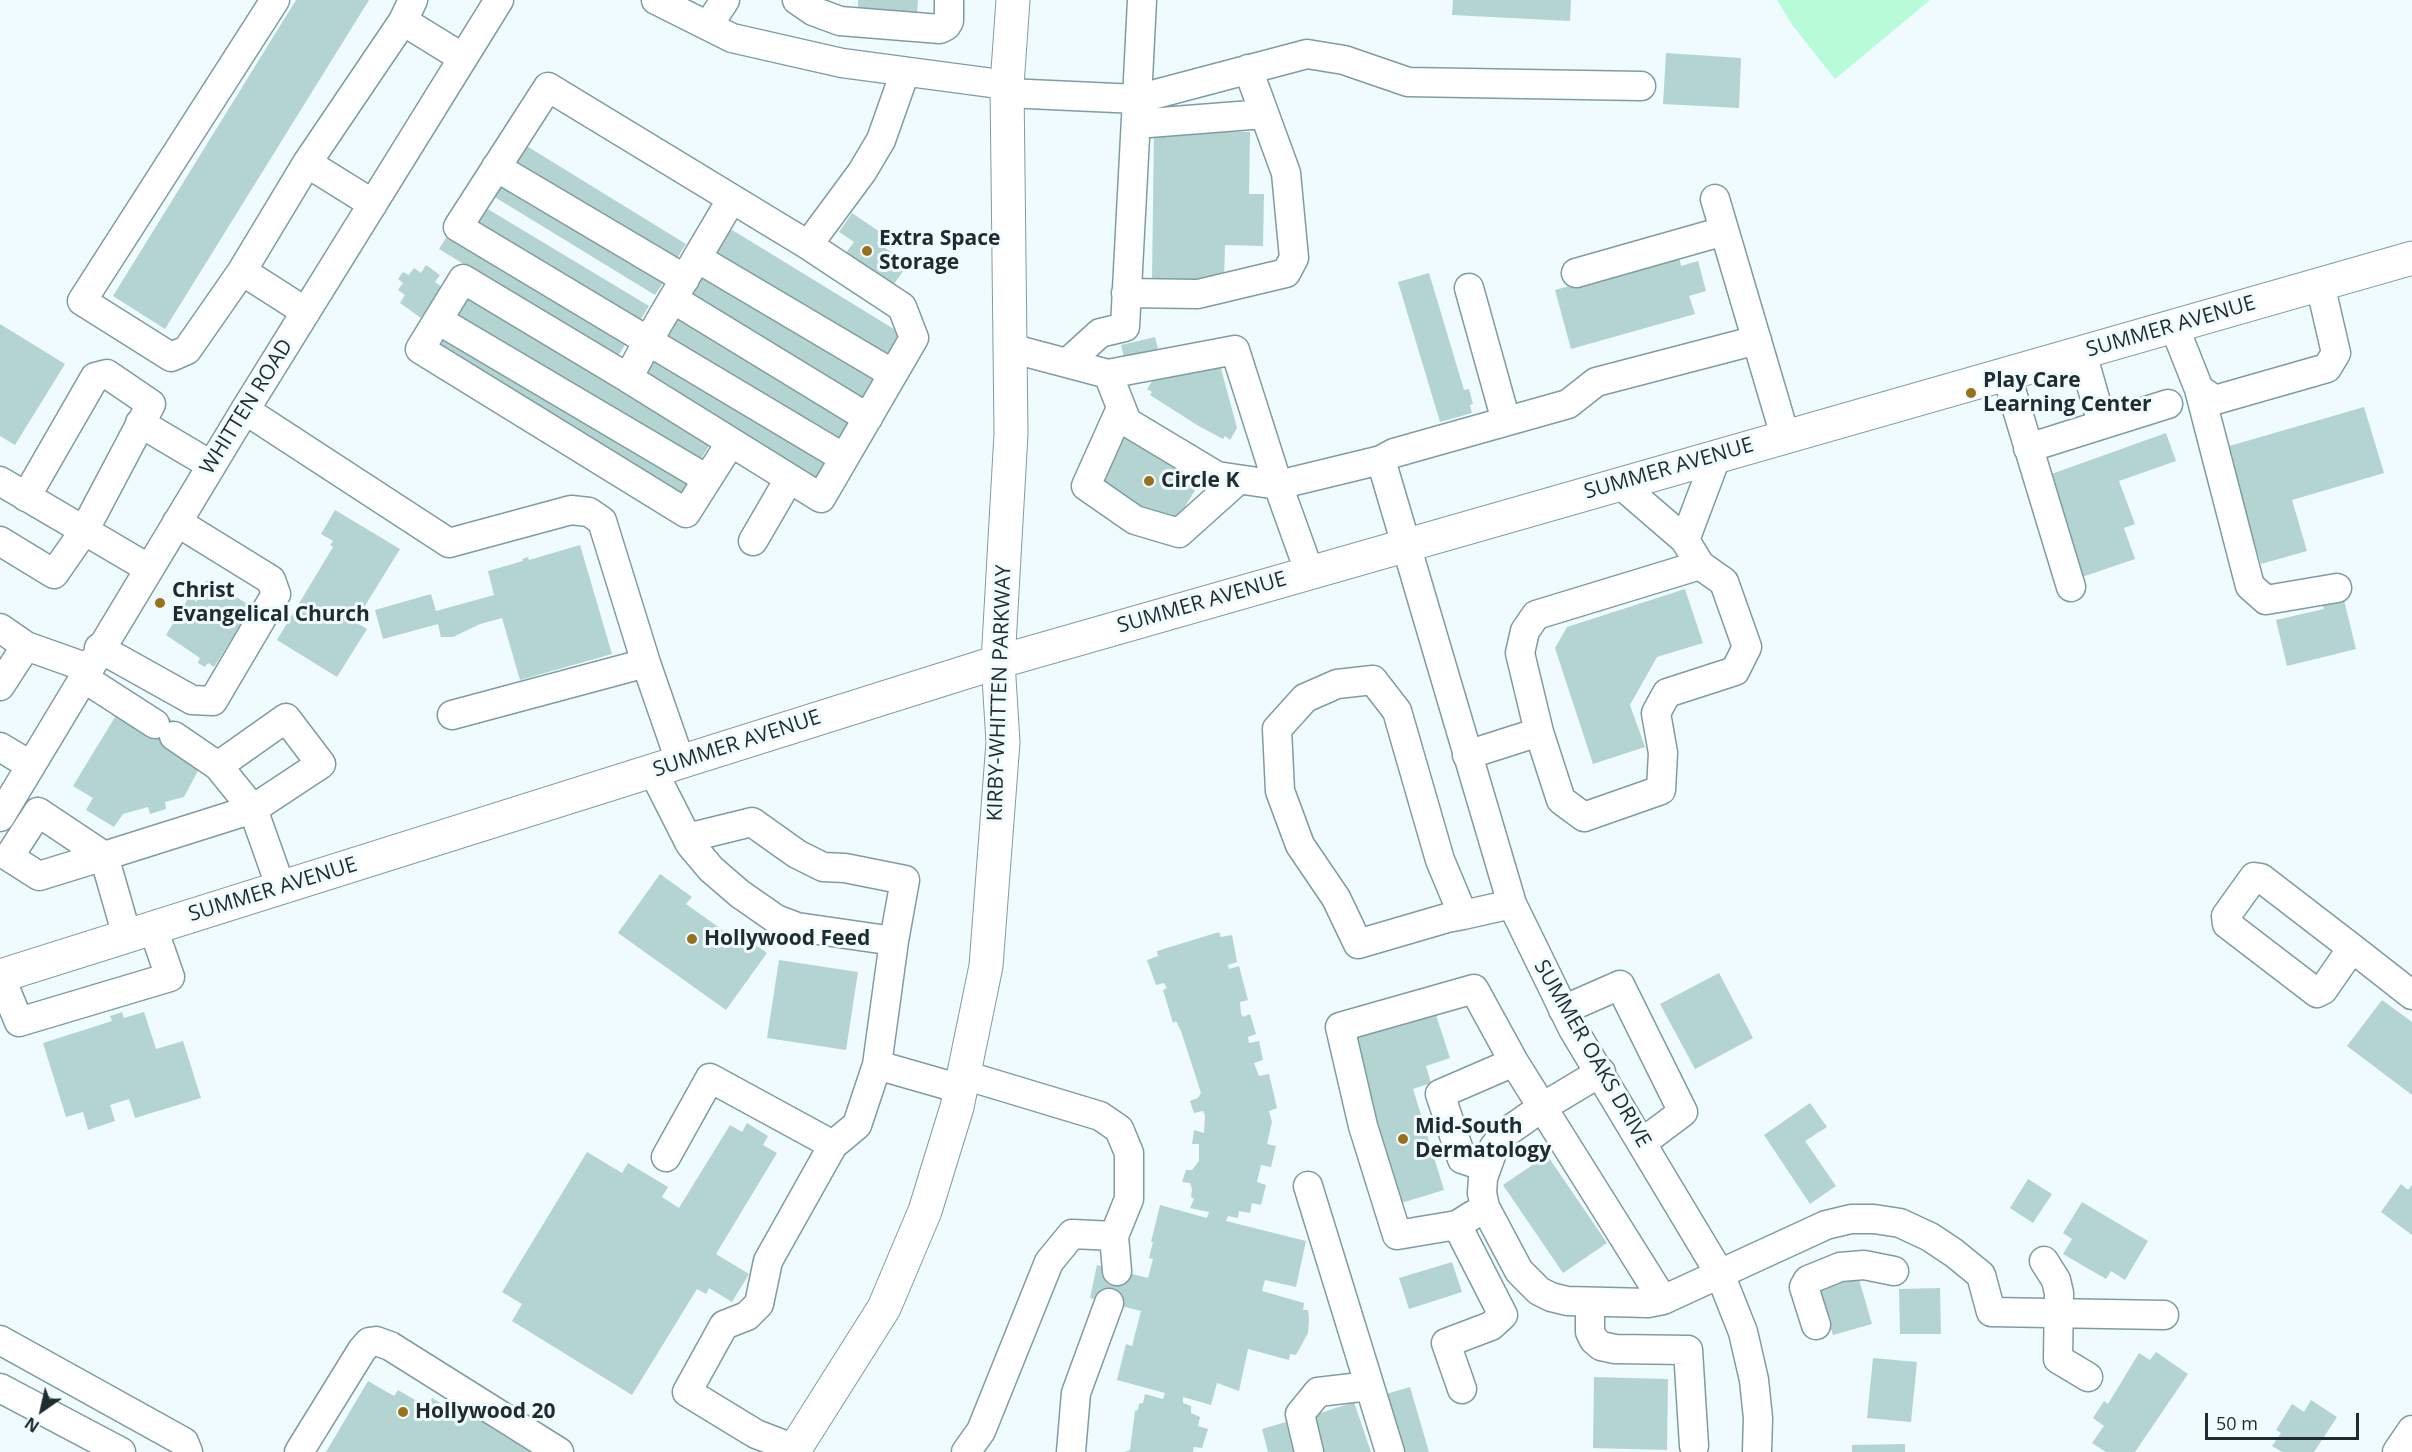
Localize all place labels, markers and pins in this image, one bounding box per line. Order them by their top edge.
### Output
place label: Extra Space Storage [879,226,1000,276]
marker: Extra Space Storage [860,244,874,258]
place label: Play Care Learning Center [1983,368,2151,418]
marker: Play Care Learning Center [1964,386,1978,400]
place label: Circle K [1161,468,1239,494]
marker: Circle K [1142,474,1156,488]
place label: Christ Evangelical Church [172,578,370,628]
marker: Christ Evangelical Church [153,596,167,610]
place label: Hollywood Feed [704,926,870,952]
marker: Hollywood Feed [685,932,699,946]
place label: Mid-South Dermatology [1415,1114,1551,1164]
marker: Mid-South Dermatology [1396,1132,1410,1146]
place label: Hollywood 20 [415,1399,556,1425]
marker: Hollywood 20 [396,1405,410,1419]

